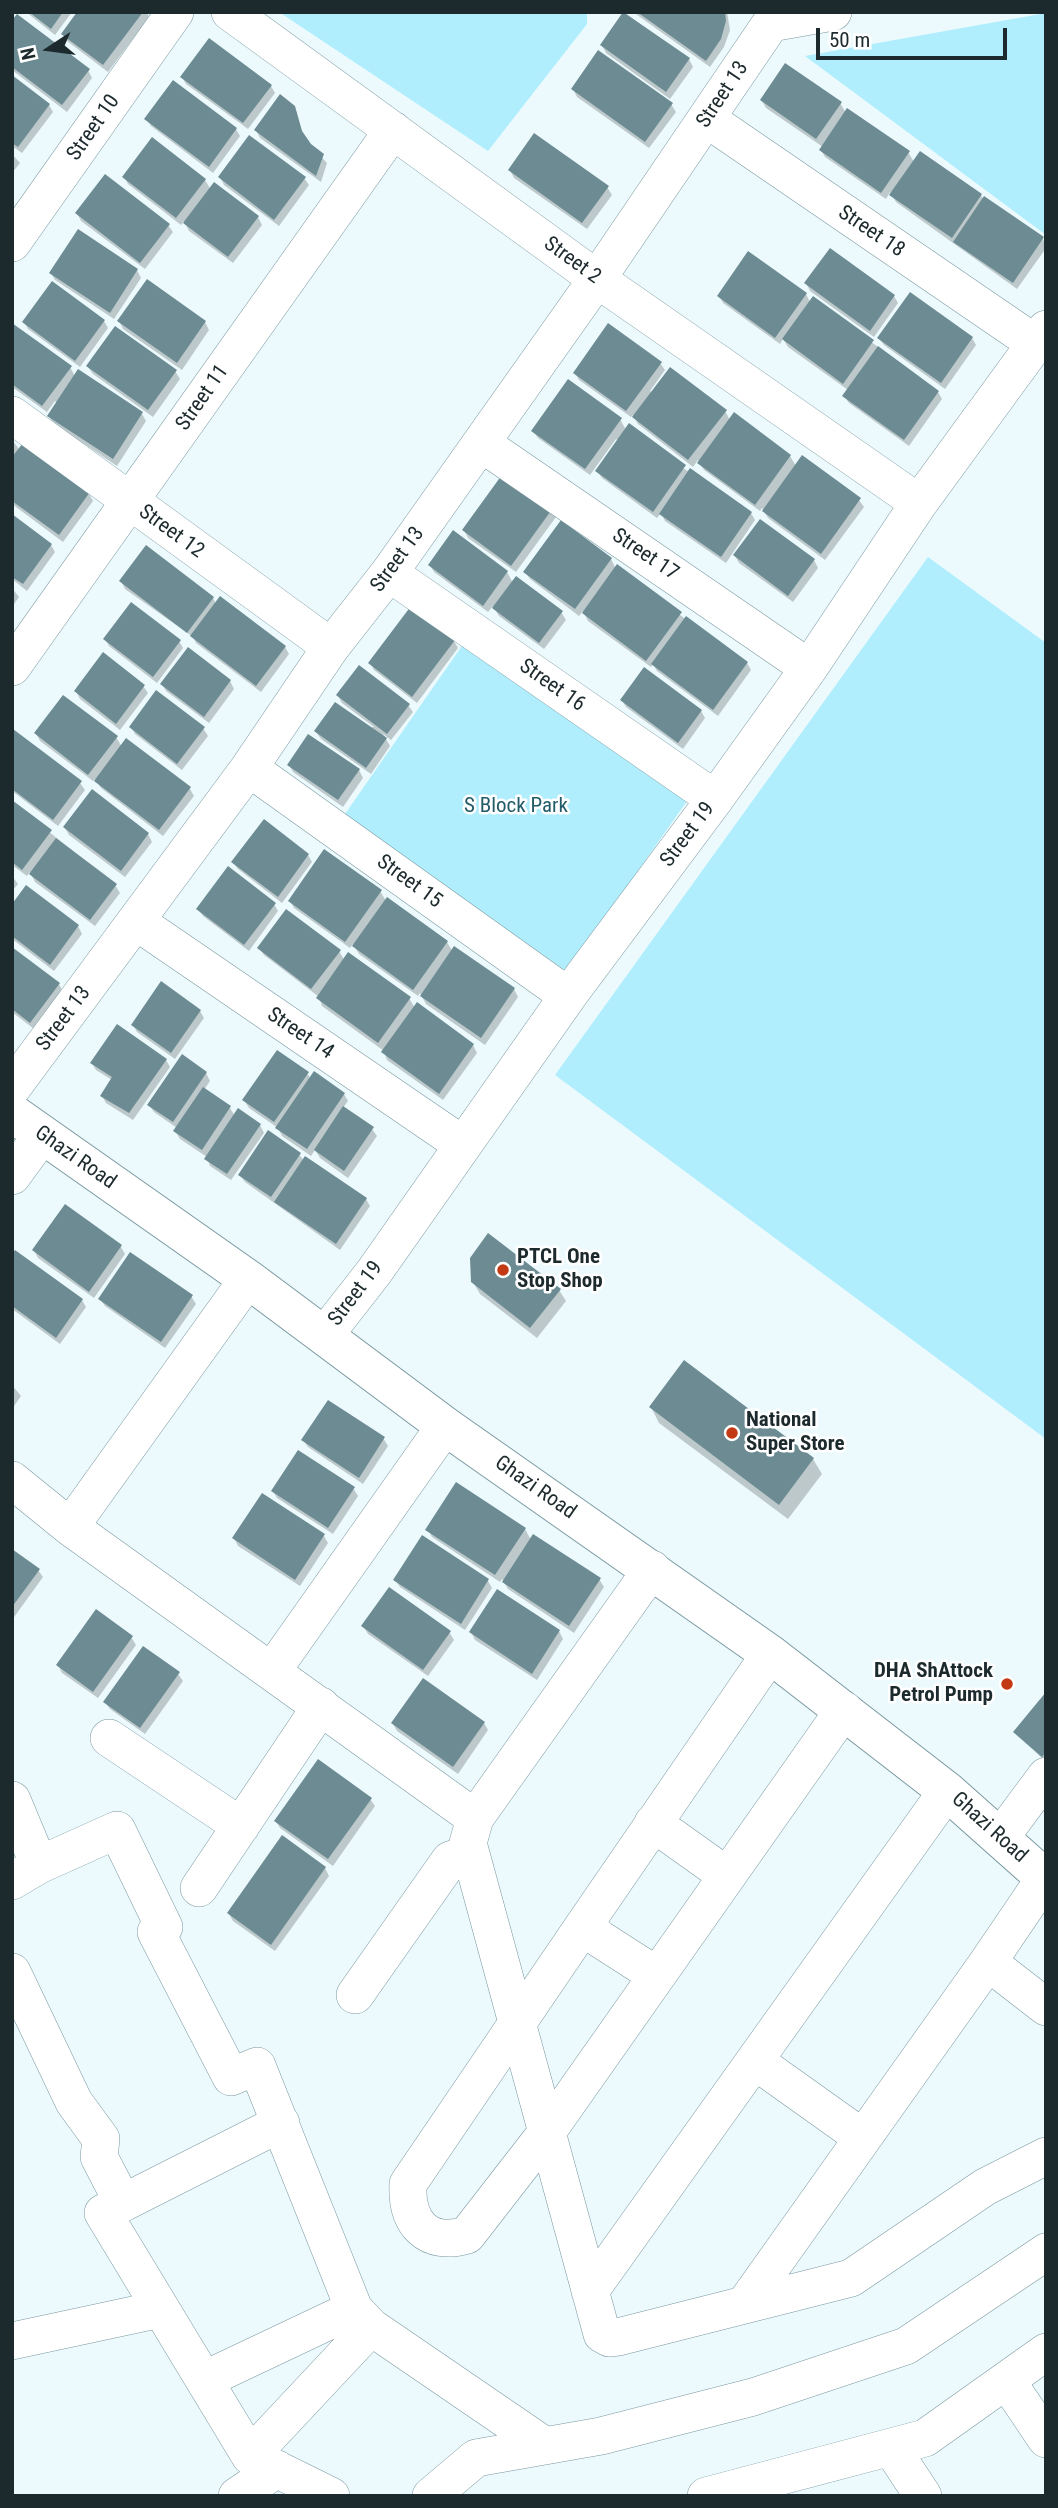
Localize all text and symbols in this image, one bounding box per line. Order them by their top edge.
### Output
north arrow [14,14,84,84]
scale bar [820,14,1011,58]
text: 50 m [829,28,870,52]
text: N [16,46,41,62]
street label: Street 13 [692,57,754,133]
street label: Street 10 [62,90,126,166]
street label: Street 18 [833,201,909,263]
street label: Street 2 [539,232,605,290]
street label: Street 11 [171,360,235,436]
street label: Street 12 [133,500,209,564]
street label: Street 13 [366,522,430,598]
street label: Street 17 [607,524,683,586]
street label: Street 16 [514,654,590,718]
park label: S Block Park [464,794,568,820]
street label: Street 19 [655,798,721,872]
street label: Street 15 [371,850,447,914]
street label: Street 13 [31,982,97,1056]
street label: Street 14 [262,1003,338,1065]
street label: Ghazi Road [29,1121,121,1195]
place label: PTCL One Stop Shop [517,1245,603,1295]
street label: Street 19 [323,1257,389,1331]
marker: PTCL One Stop Shop [495,1262,511,1278]
place label: National Super Store [746,1408,845,1458]
marker: National Super Store [724,1425,740,1441]
street label: Ghazi Road [489,1451,581,1525]
place label: DHA ShAttock Petrol Pump [874,1659,993,1709]
marker: DHA ShAttock Petrol Pump [999,1676,1015,1692]
street label: Ghazi Road [946,1787,1032,1869]

